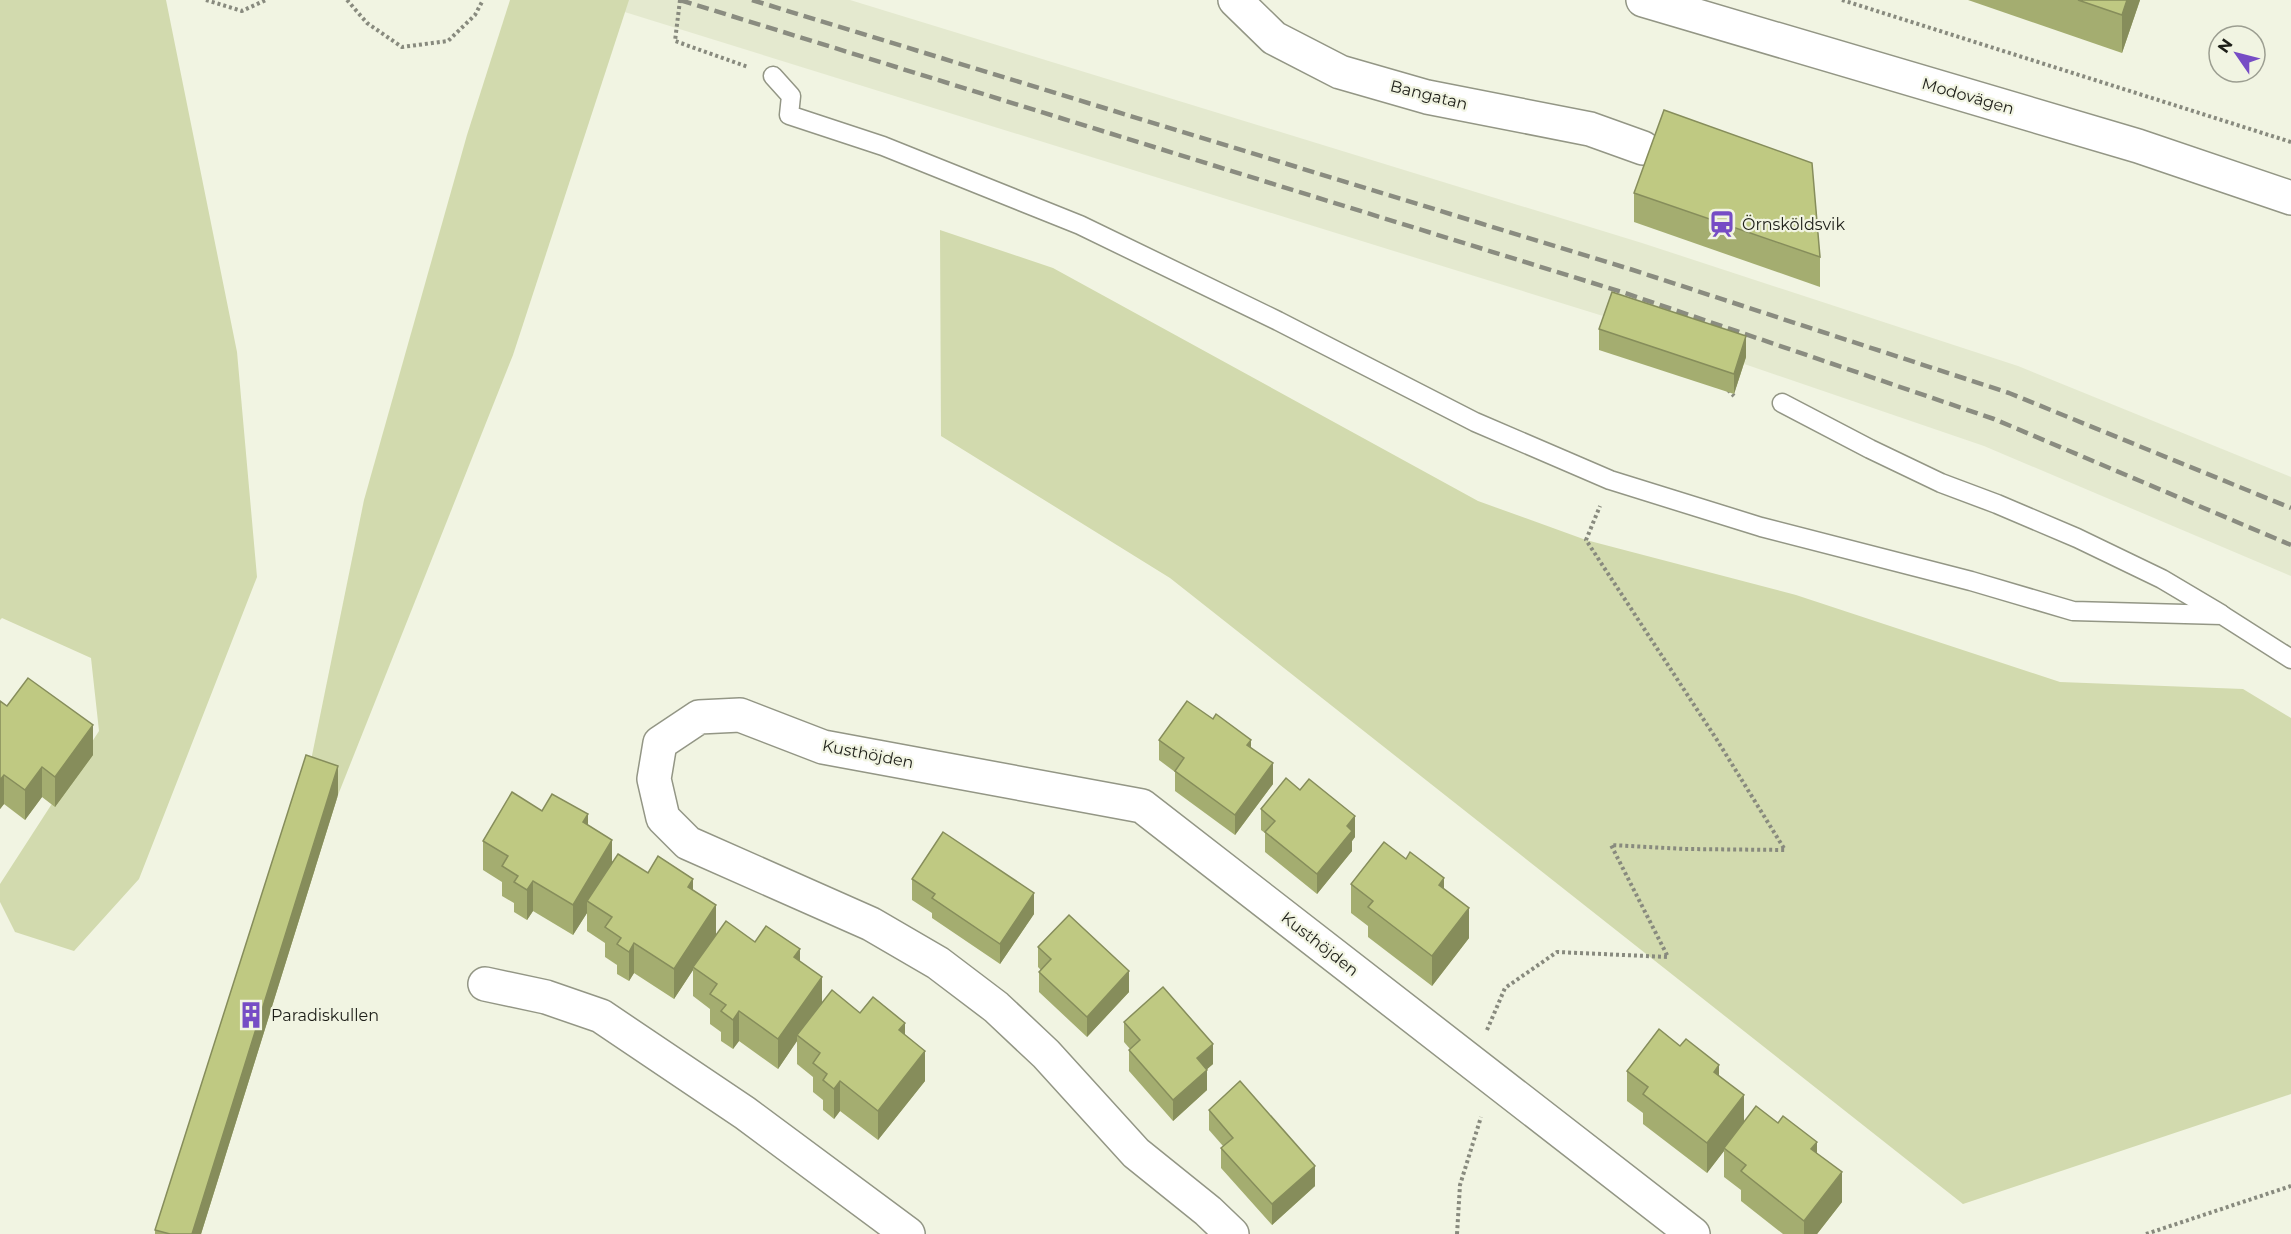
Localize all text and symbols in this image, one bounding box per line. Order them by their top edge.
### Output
north arrow [2207,24,2267,84]
text: N [2214,35,2237,56]
street label: Modovägen [1920,74,2016,118]
street label: Bangatan [1388,76,1470,114]
station icon: Örnsköldsvik [1707,209,1737,239]
place label: Örnsköldsvik [1742,214,1845,234]
street label: Kusthöjden [821,736,915,772]
street label: Kusthöjden [1278,908,1362,980]
building icon: Paradiskullen [236,1000,266,1030]
place label: Paradiskullen [271,1006,379,1025]

